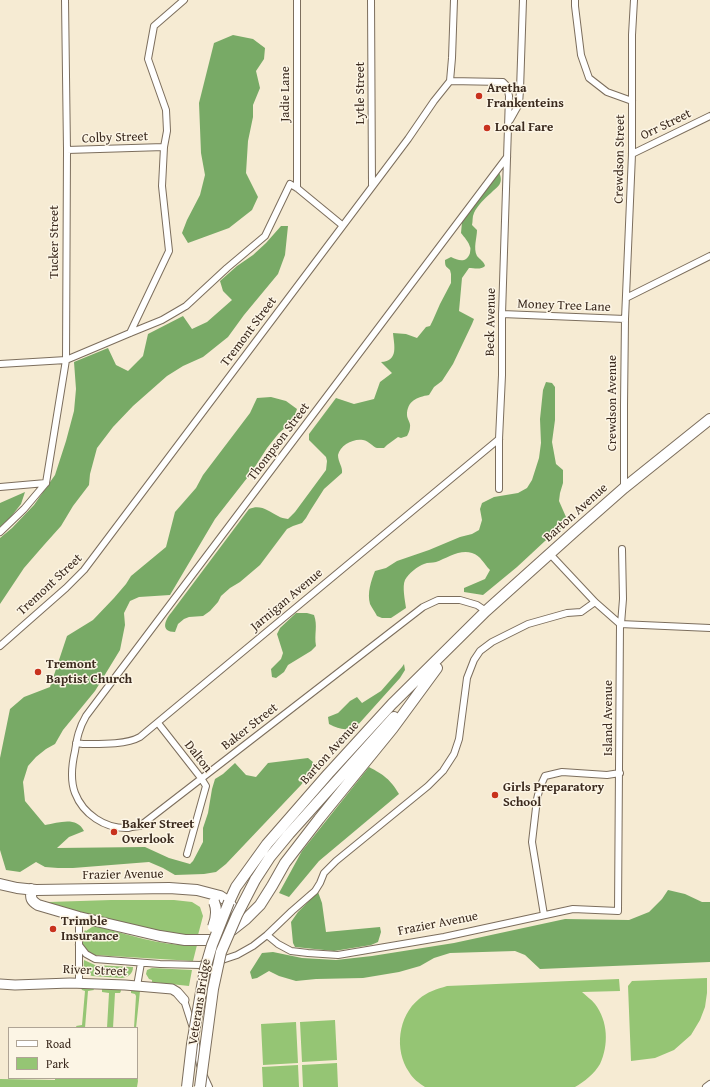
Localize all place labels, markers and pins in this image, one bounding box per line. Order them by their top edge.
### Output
place label: Aretha Frankenteins [487,81,564,112]
marker: Aretha Frankenteins [474,91,484,101]
place label: Local Fare [495,120,553,136]
marker: Local Fare [482,123,492,133]
place label: Tremont Baptist Church [46,657,132,688]
marker: Tremont Baptist Church [33,667,43,677]
place label: Girls Preparatory School [503,780,604,811]
marker: Girls Preparatory School [490,790,500,800]
place label: Baker Street Overlook [122,817,194,848]
marker: Baker Street Overlook [109,827,119,837]
place label: Trimble Insurance [61,914,119,945]
marker: Trimble Insurance [48,924,58,934]

